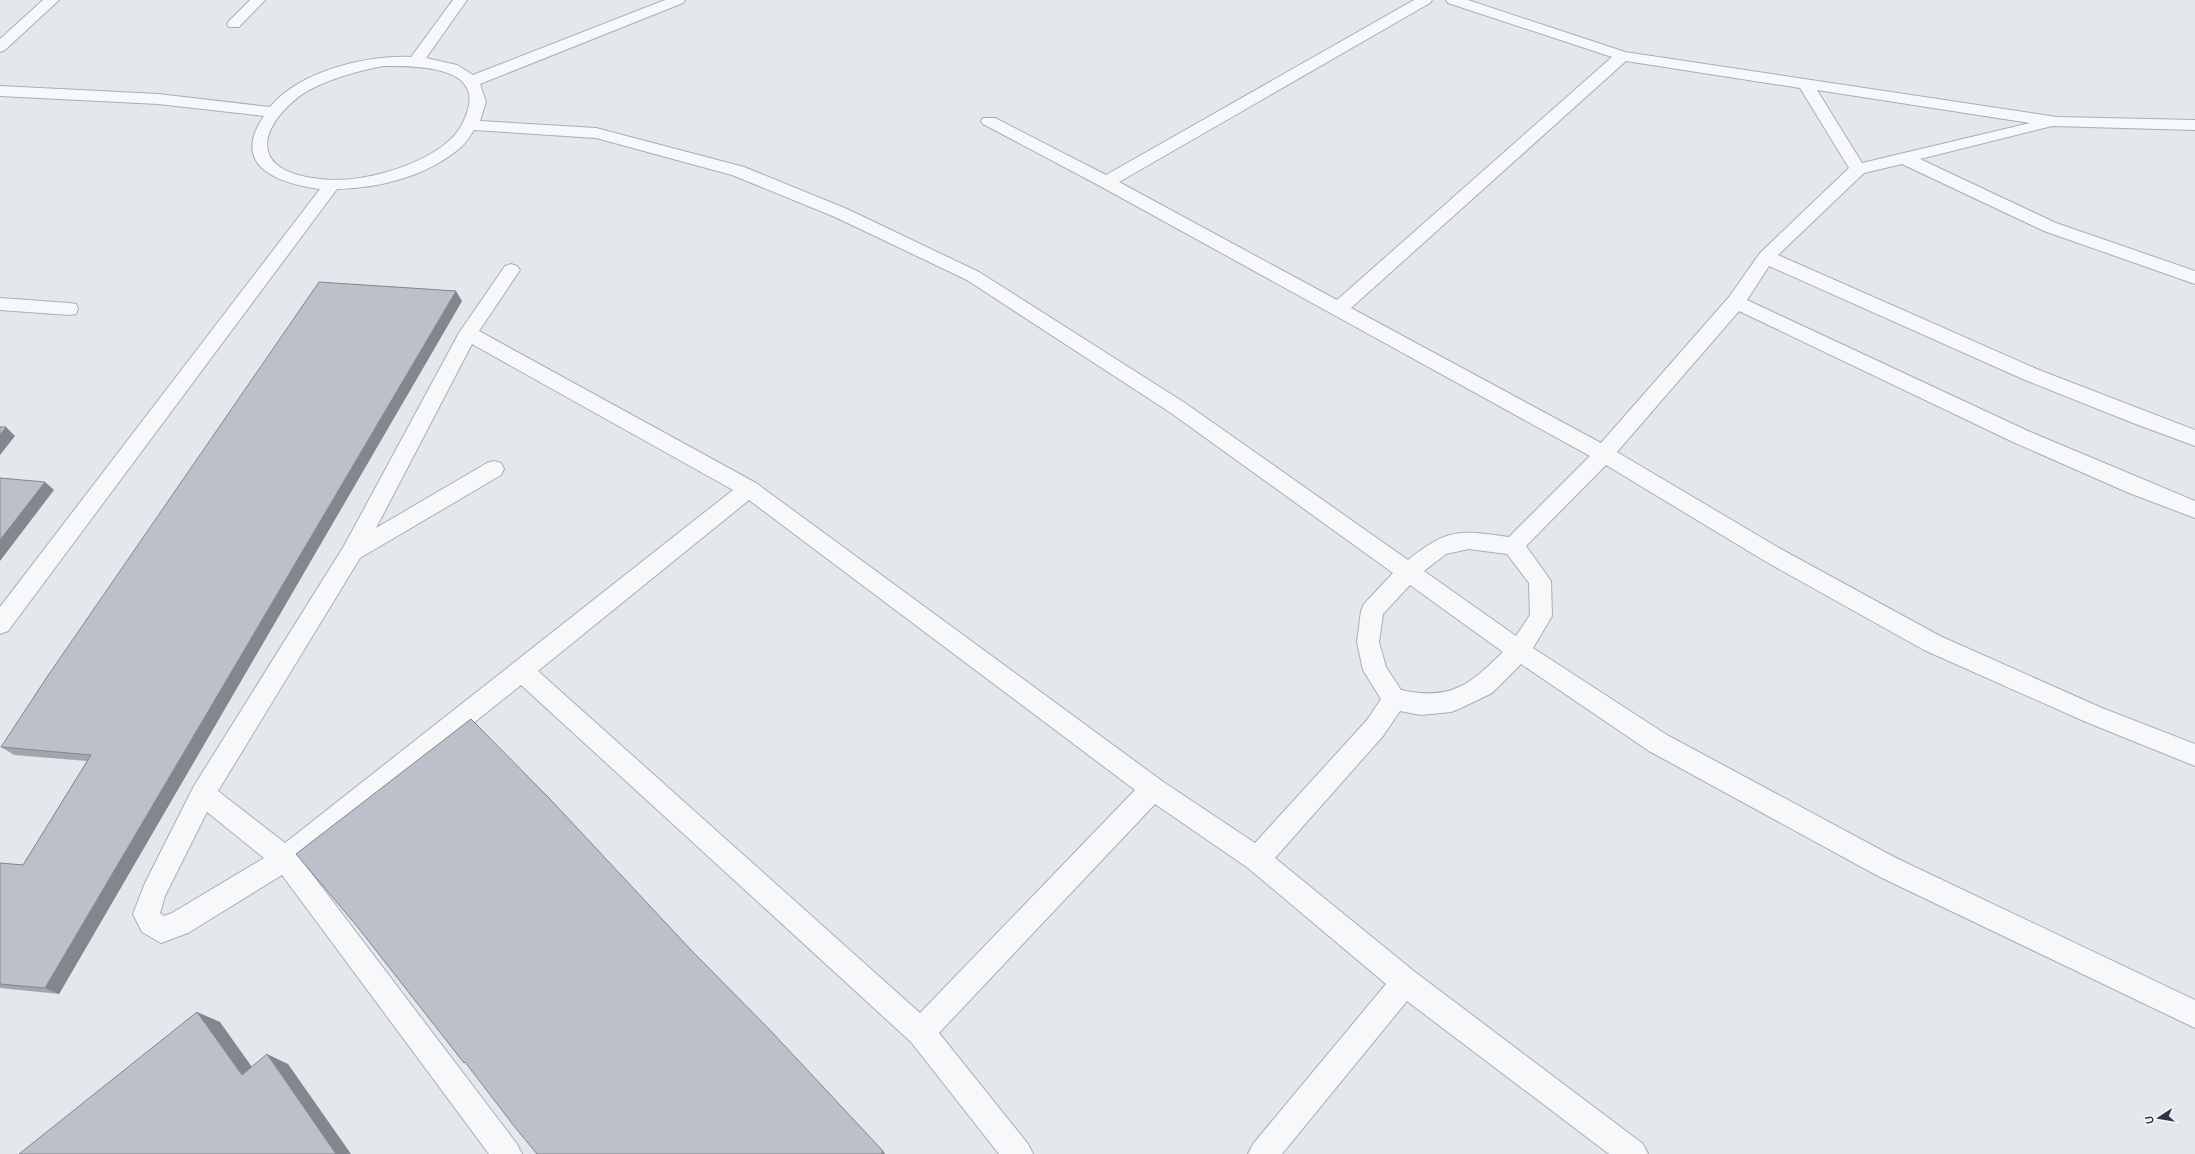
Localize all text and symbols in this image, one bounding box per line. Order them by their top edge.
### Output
north arrow [2139,1098,2179,1138]
text: U [2142,1115,2157,1125]

